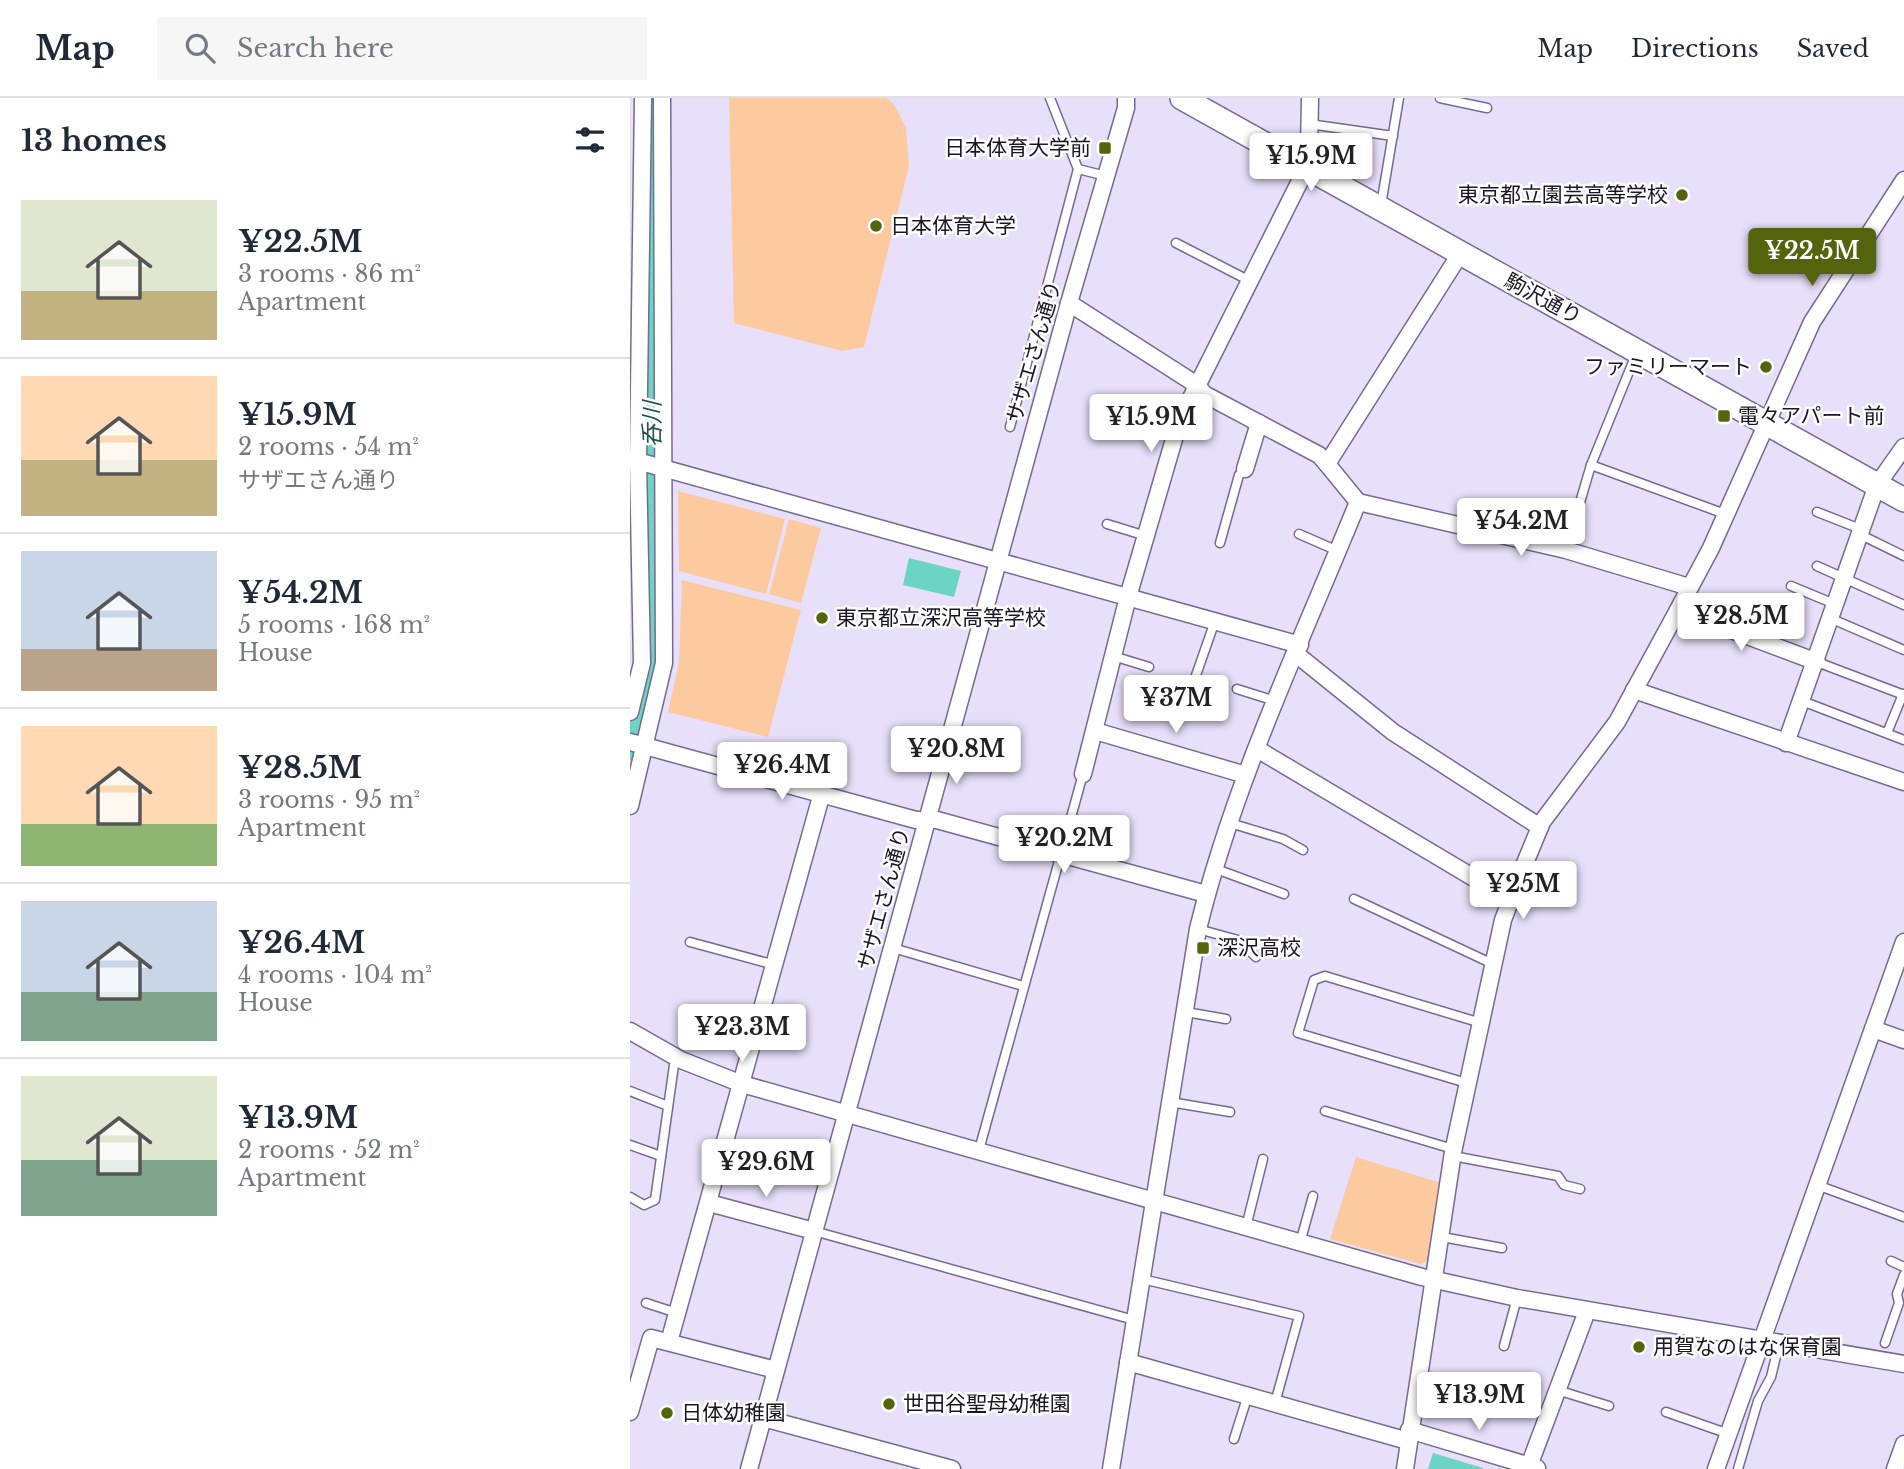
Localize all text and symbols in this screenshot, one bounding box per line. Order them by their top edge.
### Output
search box [157,17,647,80]
text: Map [35,28,115,69]
icon: search [181,29,219,67]
text: Search here [237,32,394,64]
text: Map [1537,34,1593,63]
text: Directions [1631,34,1759,63]
text: Saved [1797,34,1869,63]
icon: filters [571,121,609,159]
text: 13 homes [21,122,167,159]
pin: ¥15.9M [1254,134,1368,193]
place label: 日本体育大学前 [944,135,1091,161]
marker: 日本体育大学前 [1097,140,1113,156]
text: ¥15.9M [1265,142,1357,170]
place label: 東京都立園芸高等学校 [1458,182,1668,208]
marker: 東京都立園芸高等学校 [1674,187,1690,203]
place label: 日本体育大学 [890,213,1016,239]
marker: 日本体育大学 [868,218,884,234]
text: ¥22.5M [238,223,363,260]
icon: home [77,228,161,312]
pin: ¥22.5M [1755,228,1869,288]
text: ¥22.5M [1764,237,1860,265]
text: 3 rooms · 86 m² [238,260,421,288]
street label: 駒沢通り [1500,268,1586,330]
street label: サザエさん通り [1001,278,1067,426]
text: Apartment [238,288,366,316]
place label: ファミリーマート [1584,354,1752,380]
marker: ファミリーマート [1758,359,1774,375]
pin: ¥15.9M [1094,394,1208,454]
text: ¥15.9M [238,396,357,433]
water label: 呑川 [638,398,666,447]
text: ¥15.9M [1105,403,1197,431]
place label: 電々アパート前 [1738,403,1885,429]
icon: home [77,404,161,488]
marker: 電々アパート前 [1716,408,1732,424]
text: 2 rooms · 54 m² [238,433,419,461]
text: サザエさん通り [238,466,399,494]
pin: ¥54.2M [1464,498,1578,558]
text: ¥54.2M [1473,507,1569,535]
text: ¥54.2M [238,574,363,611]
icon: home [77,579,161,663]
pin: ¥28.5M [1684,594,1798,653]
text: ¥28.5M [1693,602,1789,630]
place label: 東京都立深沢高等学校 [836,605,1046,631]
marker: 東京都立深沢高等学校 [814,610,830,626]
text: 5 rooms · 168 m² [238,611,430,639]
text: House [238,639,313,667]
pin: ¥37M [1135,676,1217,735]
text: ¥37M [1140,684,1212,712]
pin: ¥20.8M [899,726,1013,786]
text: ¥20.8M [907,735,1005,763]
pin: ¥26.4M [725,742,839,802]
text: ¥28.5M [238,749,362,786]
text: ¥26.4M [733,751,831,779]
icon: home [77,754,161,838]
text: 3 rooms · 95 m² [238,786,420,814]
text: Apartment [238,814,366,842]
pin: ¥20.2M [1007,816,1121,875]
text: ¥20.2M [1015,824,1113,852]
street label: サザエさん通り [852,825,916,973]
pin: ¥25M [1482,862,1564,921]
text: ¥25M [1486,870,1560,898]
text: ¥26.4M [238,924,365,961]
icon: home [77,929,161,1013]
place label: 深沢高校 [1217,935,1301,961]
marker: 深沢高校 [1195,940,1211,956]
text: 4 rooms · 104 m² [238,961,432,989]
text: House [238,989,313,1017]
pin: ¥23.3M [685,1004,799,1064]
text: ¥23.3M [694,1013,790,1041]
text: ¥13.9M [238,1099,358,1136]
icon: home [77,1104,161,1188]
text: 2 rooms · 52 m² [238,1136,420,1164]
pin: ¥29.6M [709,1140,823,1199]
text: ¥29.6M [718,1148,814,1176]
text: Apartment [238,1164,366,1192]
place label: 用賀なのはな保育園 [1653,1334,1842,1360]
marker: 用賀なのはな保育園 [1631,1339,1647,1355]
pin: ¥13.9M [1422,1372,1536,1432]
text: ¥13.9M [1433,1381,1525,1409]
place label: 世田谷聖母幼稚園 [903,1391,1071,1417]
marker: 世田谷聖母幼稚園 [881,1396,897,1412]
place label: 日体幼稚園 [681,1400,786,1426]
marker: 日体幼稚園 [659,1405,675,1421]

